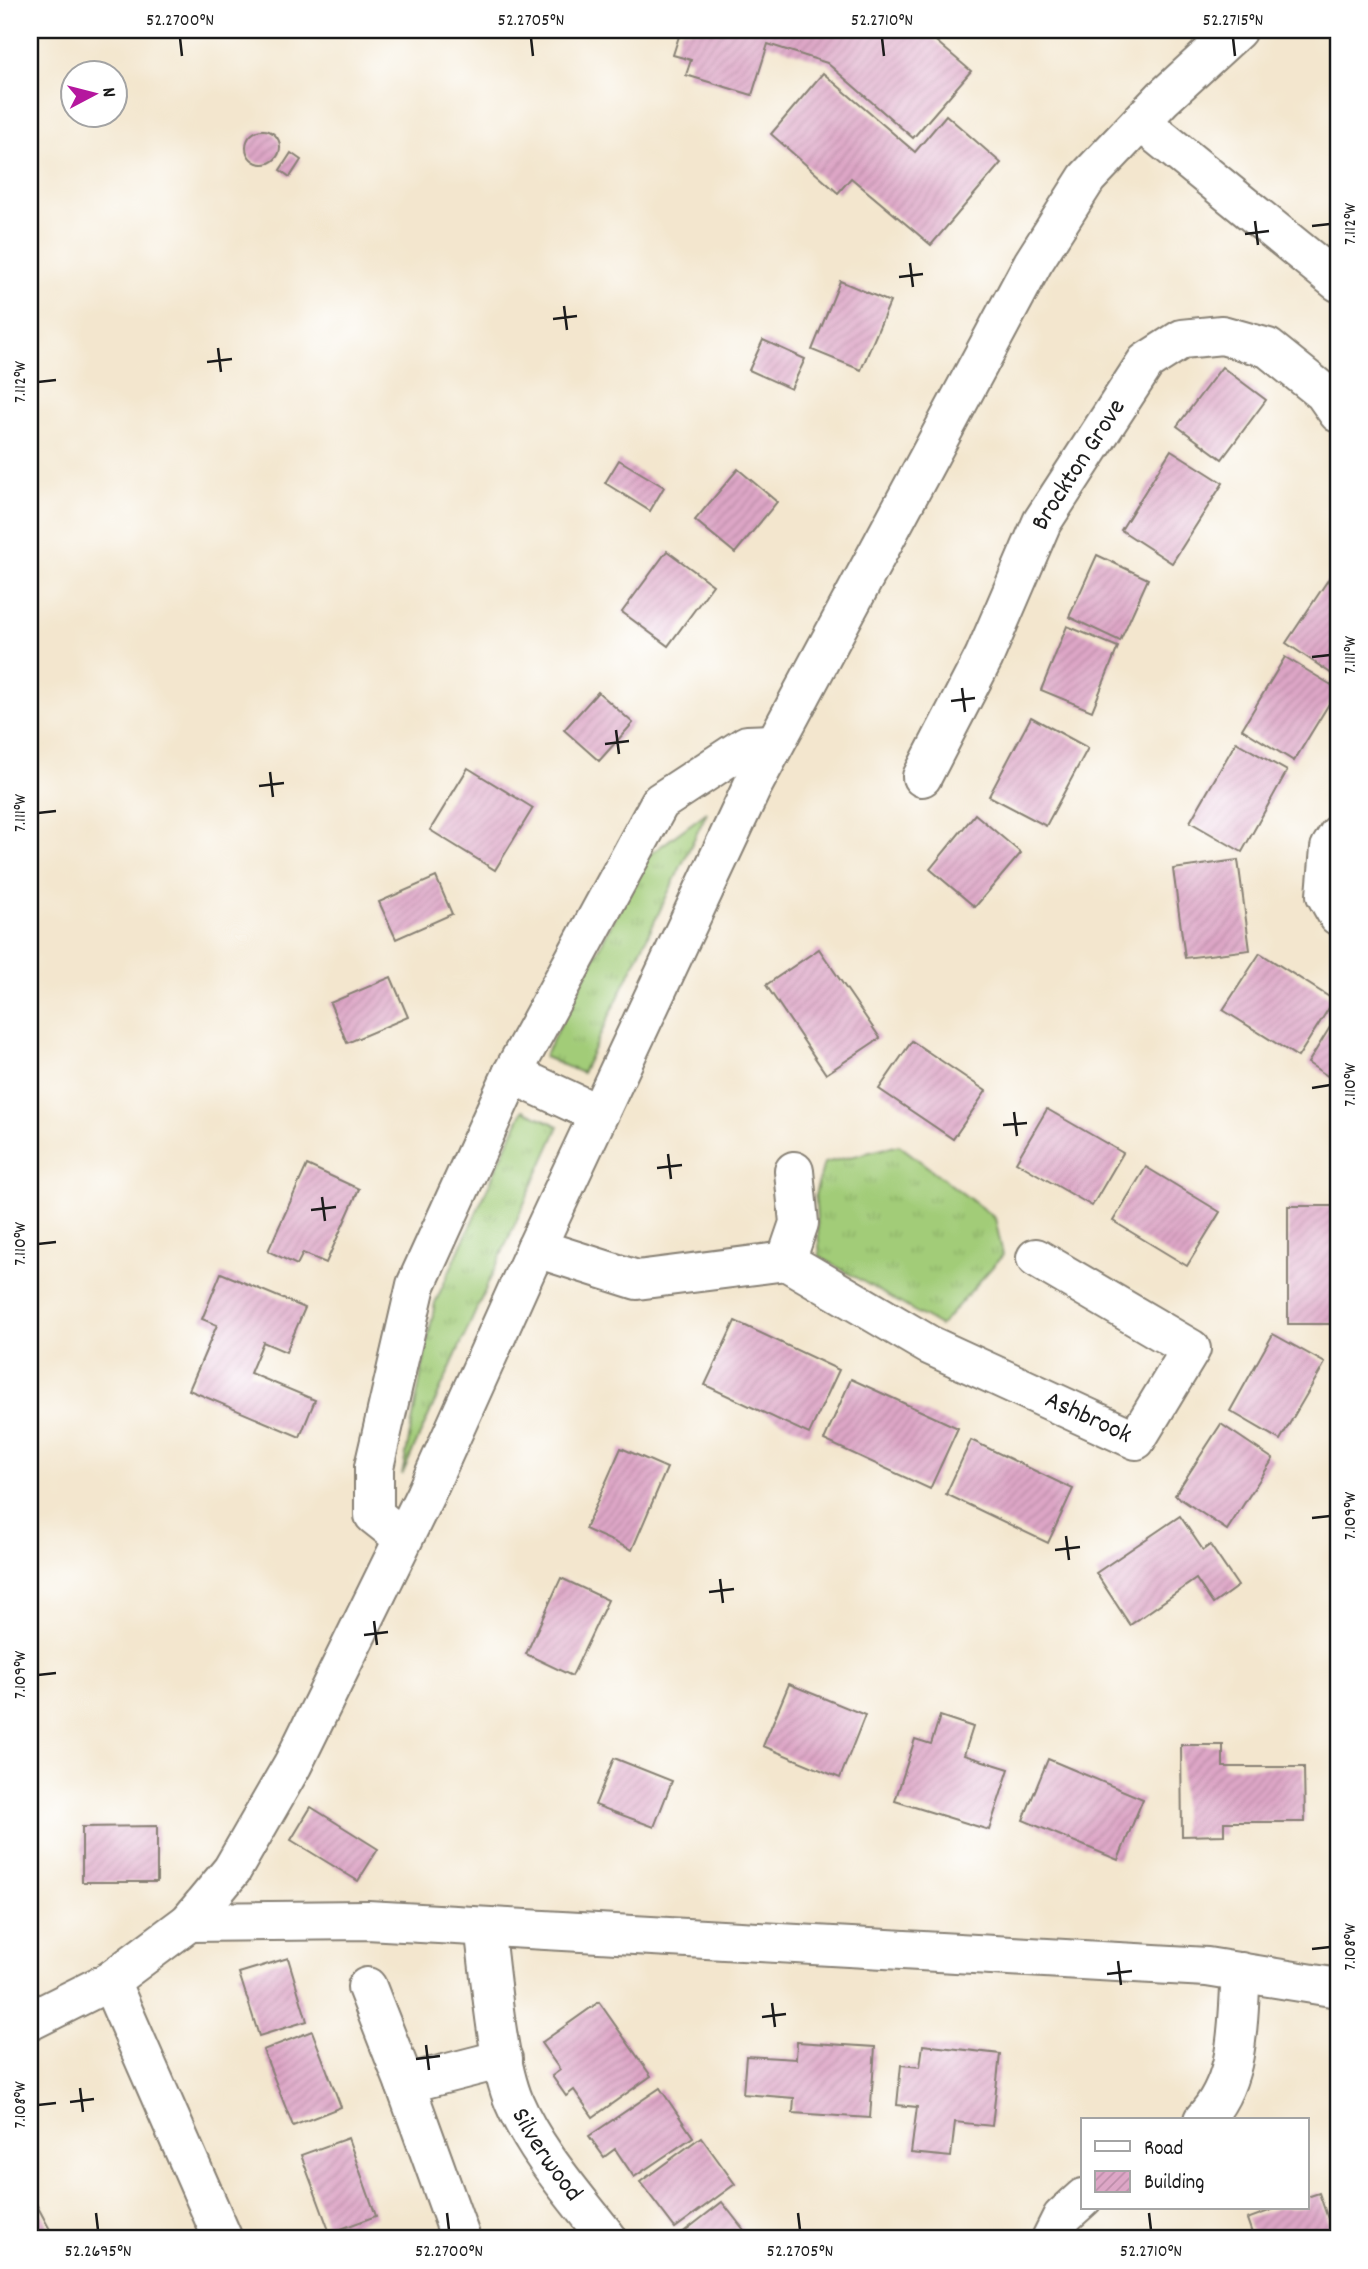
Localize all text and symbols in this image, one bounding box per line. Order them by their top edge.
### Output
text: 52.2700°N [146,9,214,34]
text: 52.2705°N [498,9,564,34]
text: 52.2710°N [851,9,913,34]
text: 52.2715°N [1203,9,1263,34]
north arrow [60,60,130,130]
text: N [93,86,121,99]
text: 7.112°W [1339,202,1364,245]
text: 7.112°W [9,360,34,403]
street label: Brockton Grove [1022,392,1136,536]
text: 7.111°W [1339,635,1364,674]
text: 7.111°W [9,793,34,832]
text: 7.110°W [1339,1062,1364,1107]
text: 7.110°W [9,1221,34,1266]
street label: Ashbrook [1039,1382,1137,1454]
text: 7.109°W [1339,1491,1364,1540]
text: 7.109°W [9,1650,34,1699]
text: 7.108°W [1339,1923,1364,1970]
text: 7.108°W [9,2081,34,2128]
street label: Silverwood [501,2102,591,2210]
legend [1081,2118,1308,2210]
text: Road [1144,2135,1183,2165]
text: Building [1144,2169,1204,2199]
text: 52.2695°N [64,2240,132,2265]
text: 52.2700°N [415,2240,483,2265]
text: 52.2705°N [767,2240,833,2265]
text: 52.2710°N [1120,2240,1182,2265]

